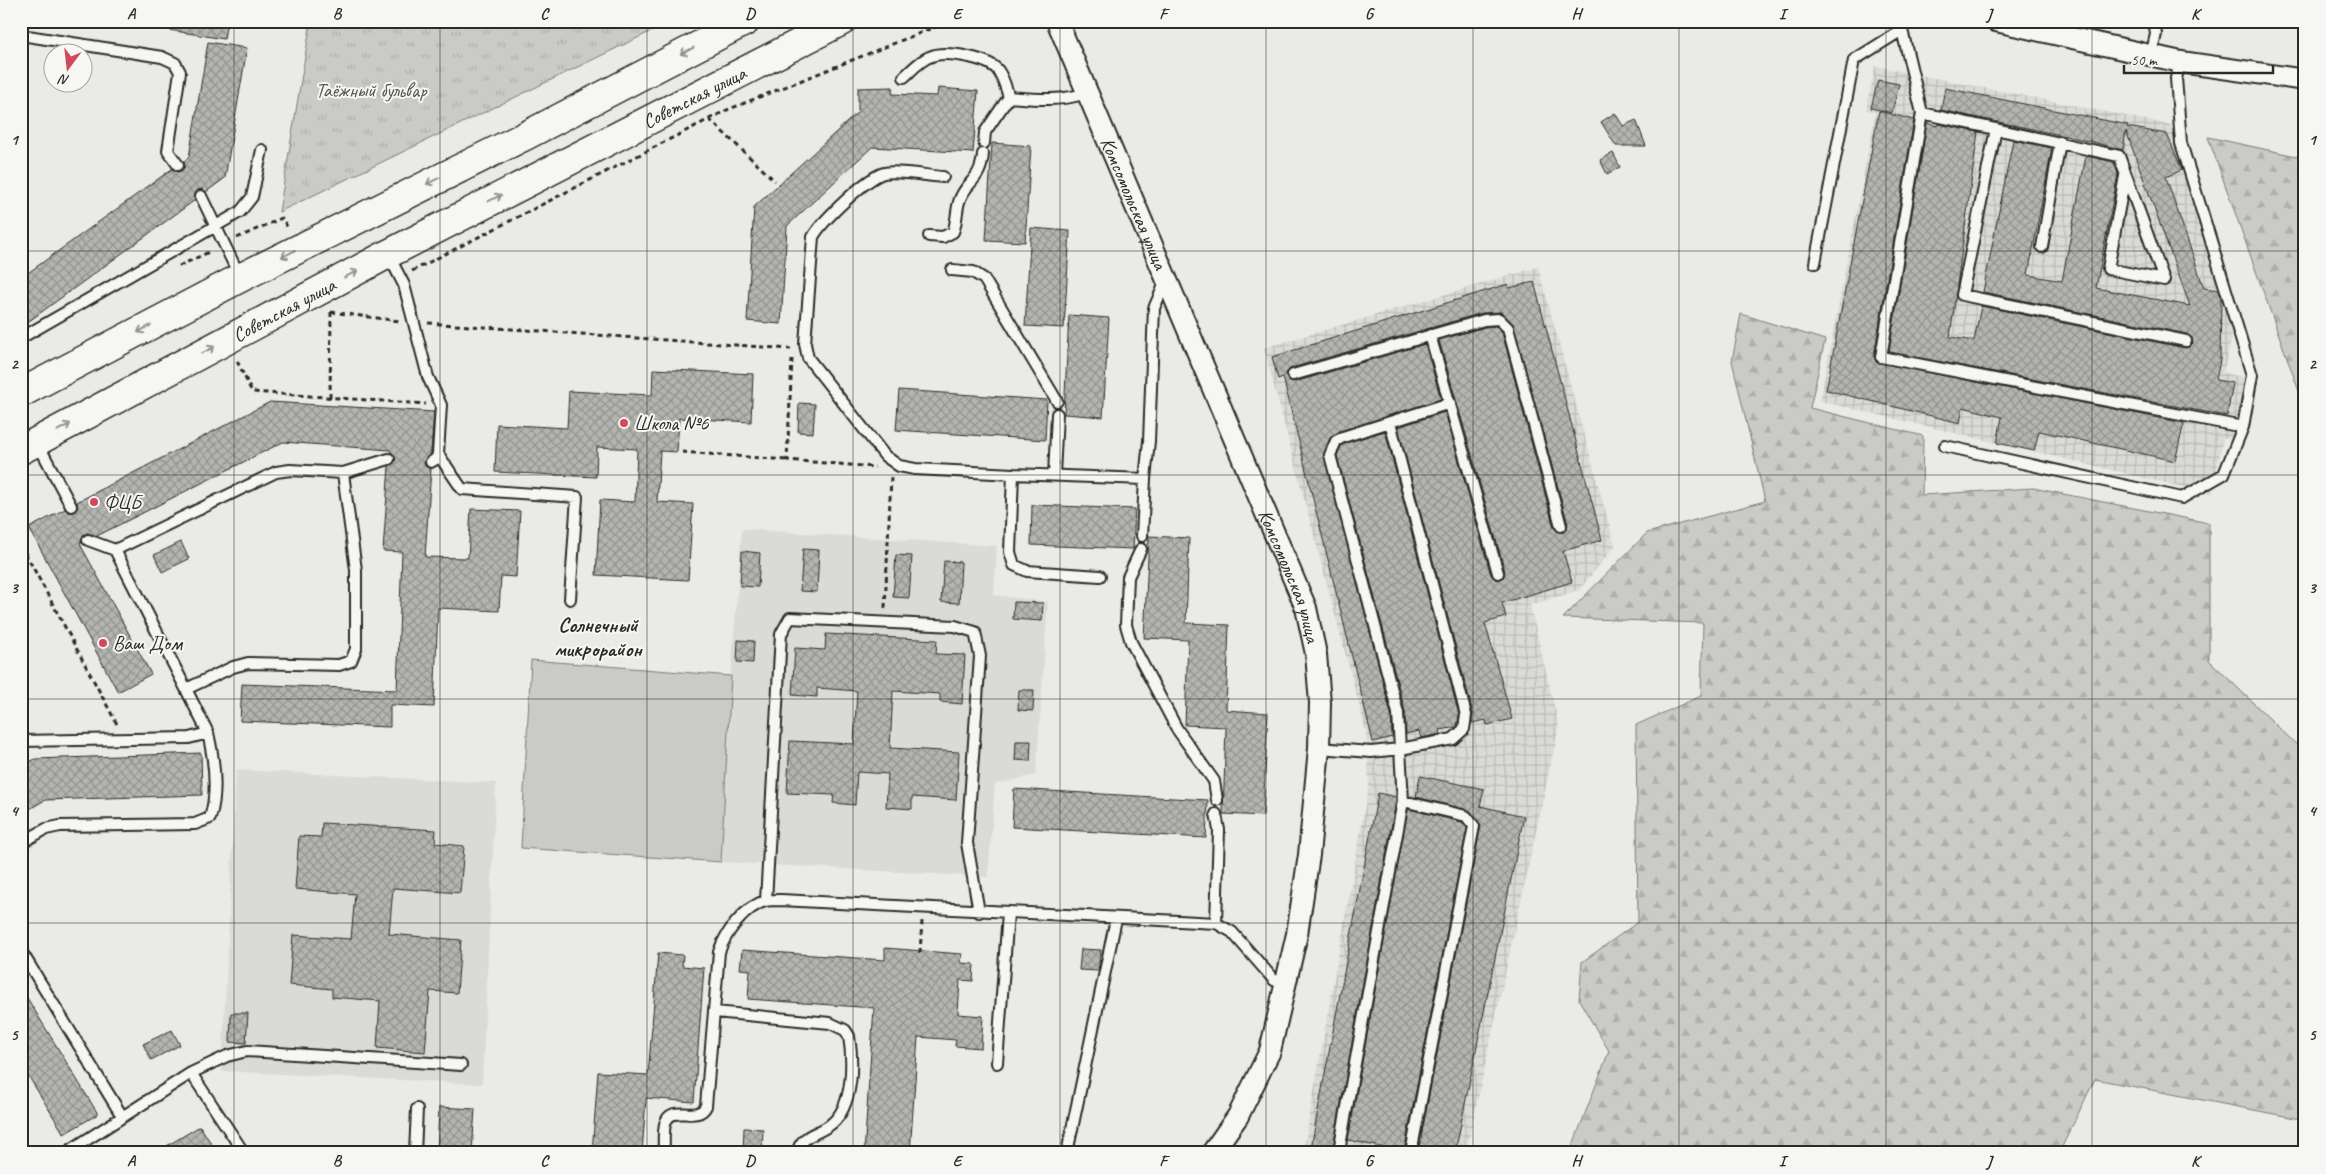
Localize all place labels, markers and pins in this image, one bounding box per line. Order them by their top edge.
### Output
place label: Школа №6 [634,411,709,436]
marker: Школа №6 [618,417,630,429]
place label: ФЦБ [104,490,143,515]
marker: ФЦБ [88,496,100,508]
place label: Ваш Дом [113,631,183,656]
marker: Ваш Дом [97,637,109,649]

